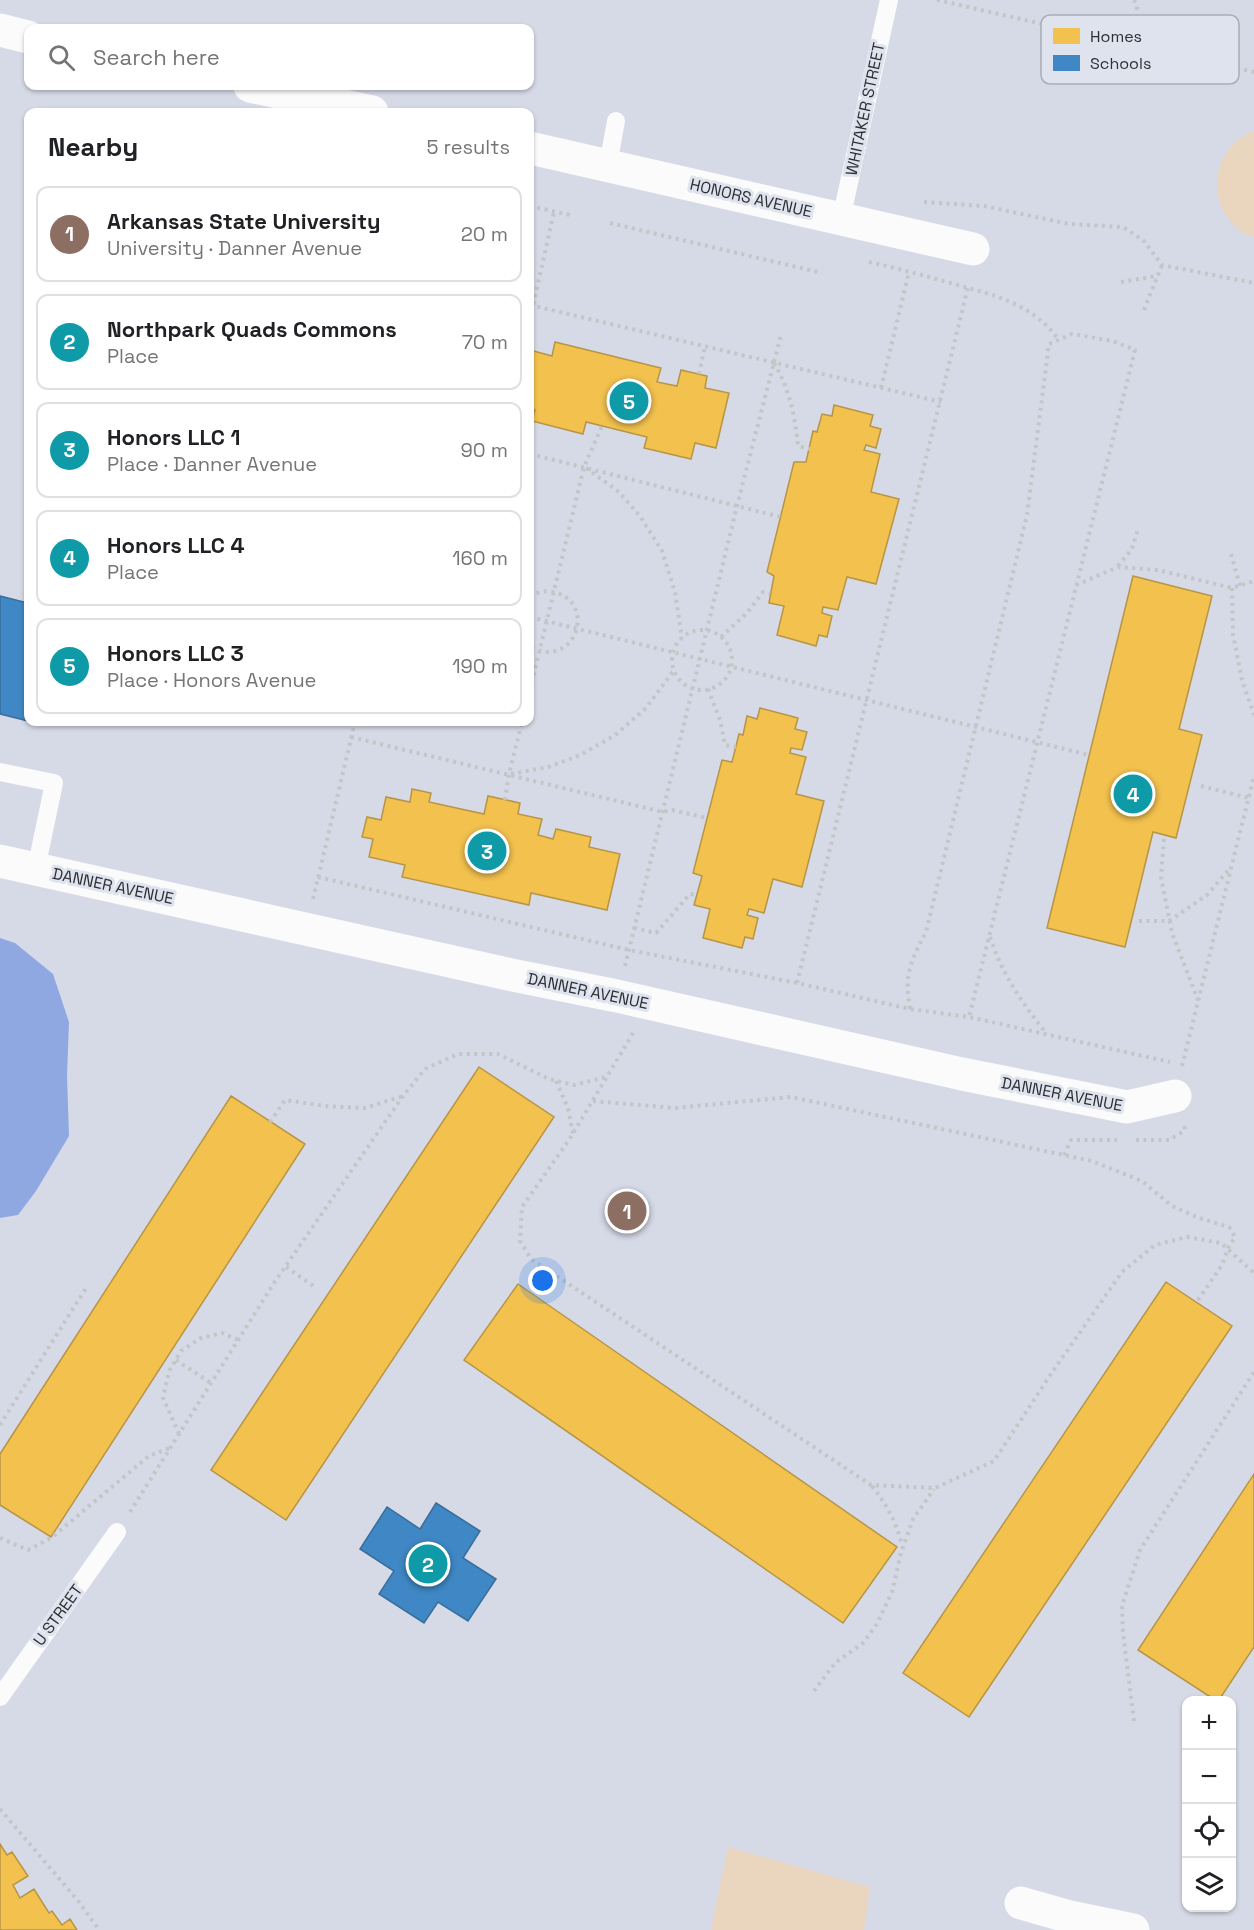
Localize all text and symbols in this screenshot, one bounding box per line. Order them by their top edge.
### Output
legend [1041,15,1239,84]
search box [24,24,534,90]
text: Homes [1090,26,1142,47]
street label: WHITAKER STREET [841,40,889,178]
icon: search [45,41,78,74]
text: Search here [93,43,220,71]
text: Schools [1090,53,1151,74]
text: Nearby [48,130,138,164]
text: 5 results [426,134,510,160]
street label: HONORS AVENUE [688,174,814,222]
text: Arkansas State University [107,207,381,235]
text: 1 [65,221,74,247]
text: 20 m [461,221,508,247]
text: University · Danner Avenue [107,235,362,261]
text: Northpark Quads Commons [107,315,397,343]
text: 2 [64,329,75,355]
text: 70 m [462,329,508,355]
text: Place [107,343,159,369]
pin: 5 [610,378,648,424]
text: Honors LLC 1 [107,423,241,451]
text: 3 [63,437,76,463]
text: 90 m [461,437,508,463]
text: Place · Danner Avenue [107,451,317,477]
text: Honors LLC 4 [107,531,245,559]
text: 4 [63,545,76,571]
text: 160 m [452,545,508,571]
text: Place [107,559,159,585]
text: Honors LLC 3 [107,639,244,667]
text: 5 [64,653,76,679]
text: 190 m [452,653,508,679]
text: Place · Honors Avenue [107,667,316,693]
pin: 4 [1114,772,1152,816]
pin: 3 [468,828,506,874]
street label: DANNER AVENUE [51,863,175,909]
street label: DANNER AVENUE [526,968,650,1014]
street label: DANNER AVENUE [1000,1072,1124,1116]
pin: 1 [608,1188,646,1234]
your location [528,1266,557,1295]
pin: 2 [408,1542,448,1586]
street label: U STREET [29,1580,87,1650]
map controls [1182,1696,1236,1912]
button: + [1182,1696,1236,1750]
button: − [1182,1750,1236,1804]
button: locate [1182,1804,1236,1858]
button: layers [1182,1858,1236,1912]

